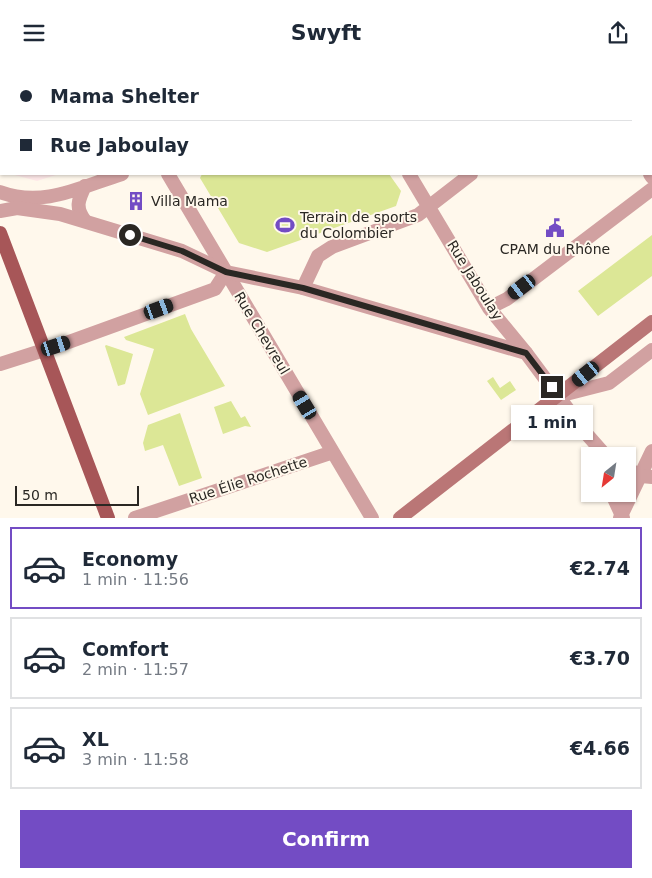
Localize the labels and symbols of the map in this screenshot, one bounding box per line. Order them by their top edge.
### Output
building icon: Villa Mama [125,190,147,212]
place label: Villa Mama [151,193,228,209]
place label: Terrain de sports du Colombier [299,209,417,241]
sports icon: Terrain de sports du Colombier [274,214,296,236]
public building icon: CPAM du Rhône [544,217,566,239]
route start [119,224,141,246]
street label: Rue Jaboulay [444,237,506,323]
place label: CPAM du Rhône [500,241,610,257]
car [505,272,538,302]
street label: Rue Chevreul [231,289,293,377]
car [142,297,175,321]
car [39,334,72,358]
car [569,359,602,389]
route end [541,376,563,398]
car [290,388,319,422]
callout: 1 min [511,405,593,439]
north arrow [581,447,636,503]
street label: Rue Élie Rochette [187,453,309,507]
scale bar [15,483,139,506]

